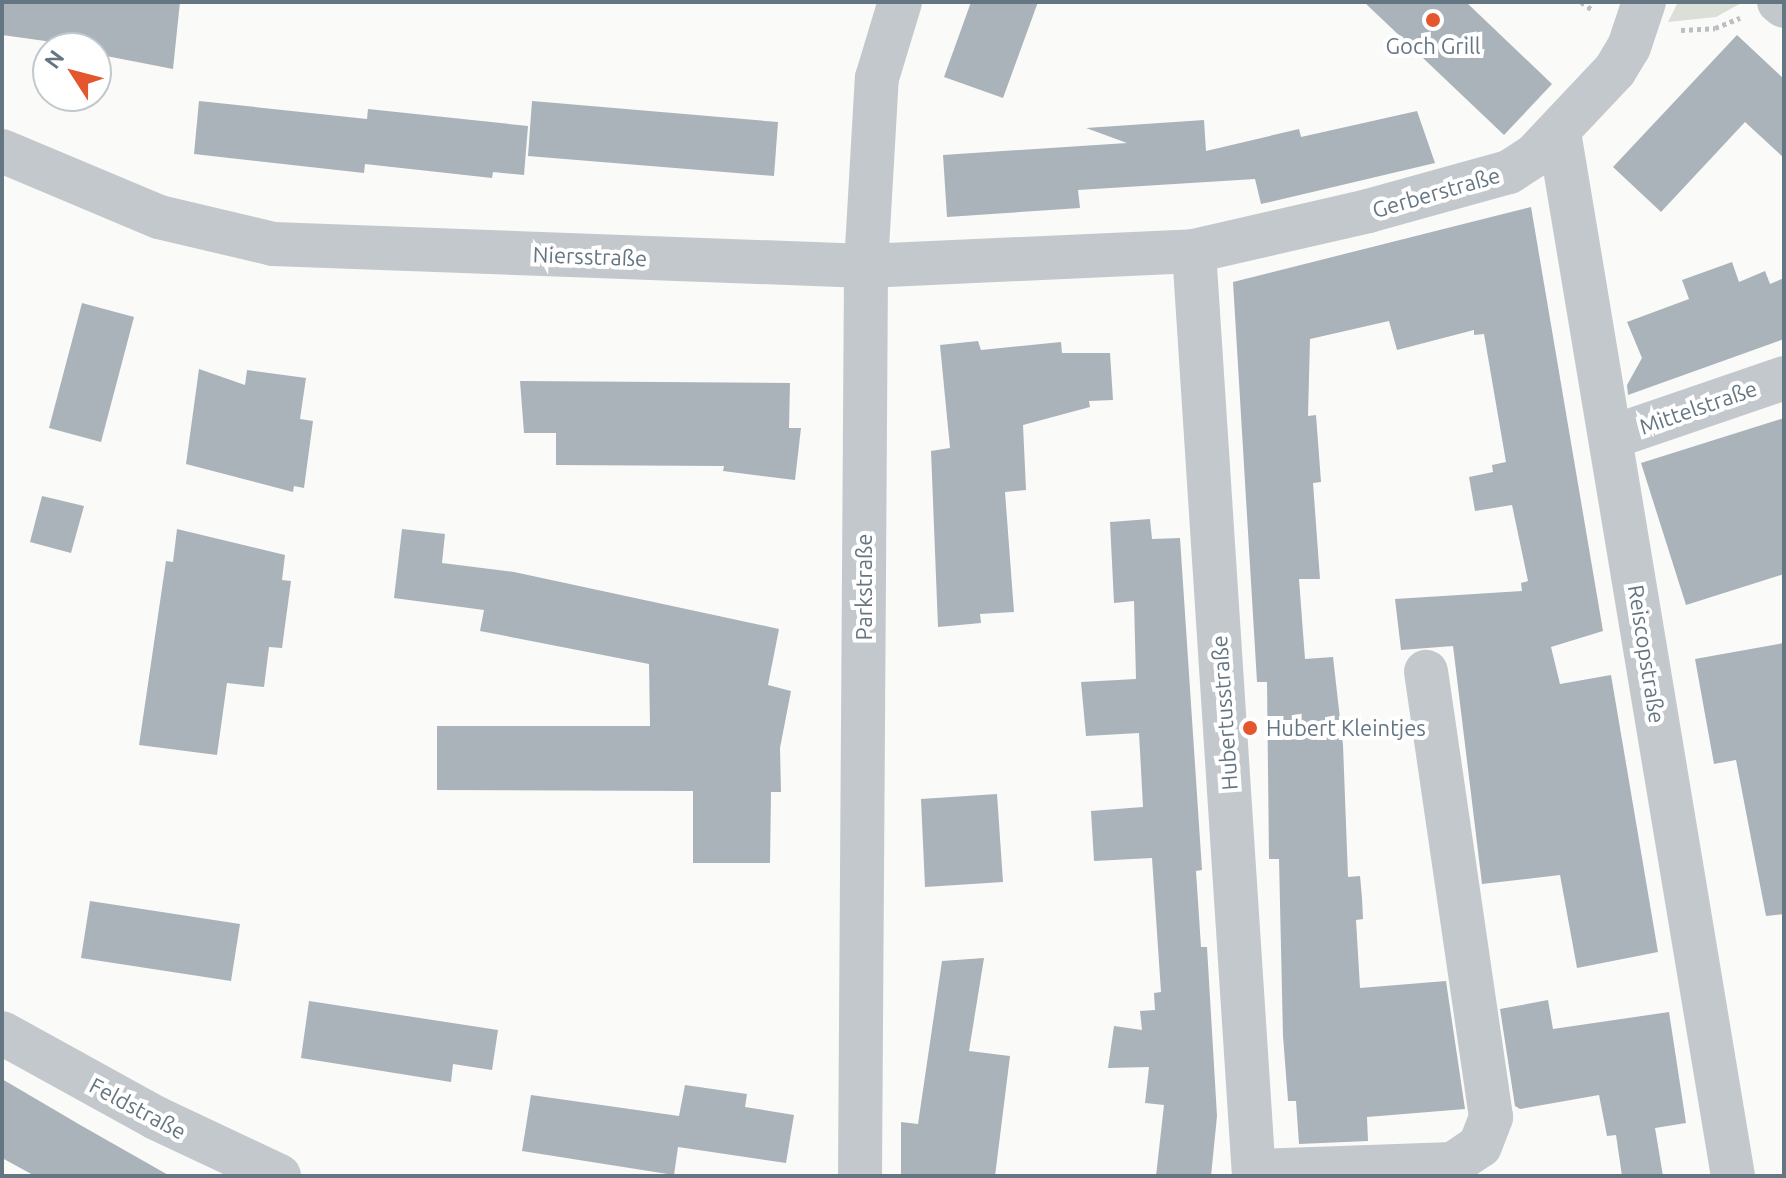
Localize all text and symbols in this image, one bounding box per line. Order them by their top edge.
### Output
marker: Goch Grill [1424,11,1442,29]
north arrow [32,32,112,112]
place label: Goch Grill [1385,33,1481,59]
text: N [39,45,69,73]
street label: Gerberstraße [1369,161,1503,223]
street label: Niersstraße [532,241,648,271]
street label: Mittelstraße [1636,375,1760,439]
street label: Parkstraße [851,534,877,640]
street label: Reiscopstraße [1623,583,1671,725]
street label: Hubertusstraße [1205,635,1243,791]
place label: Hubert Kleintjes [1266,715,1426,741]
marker: Hubert Kleintjes [1241,719,1259,737]
street label: Feldstraße [85,1072,191,1144]

